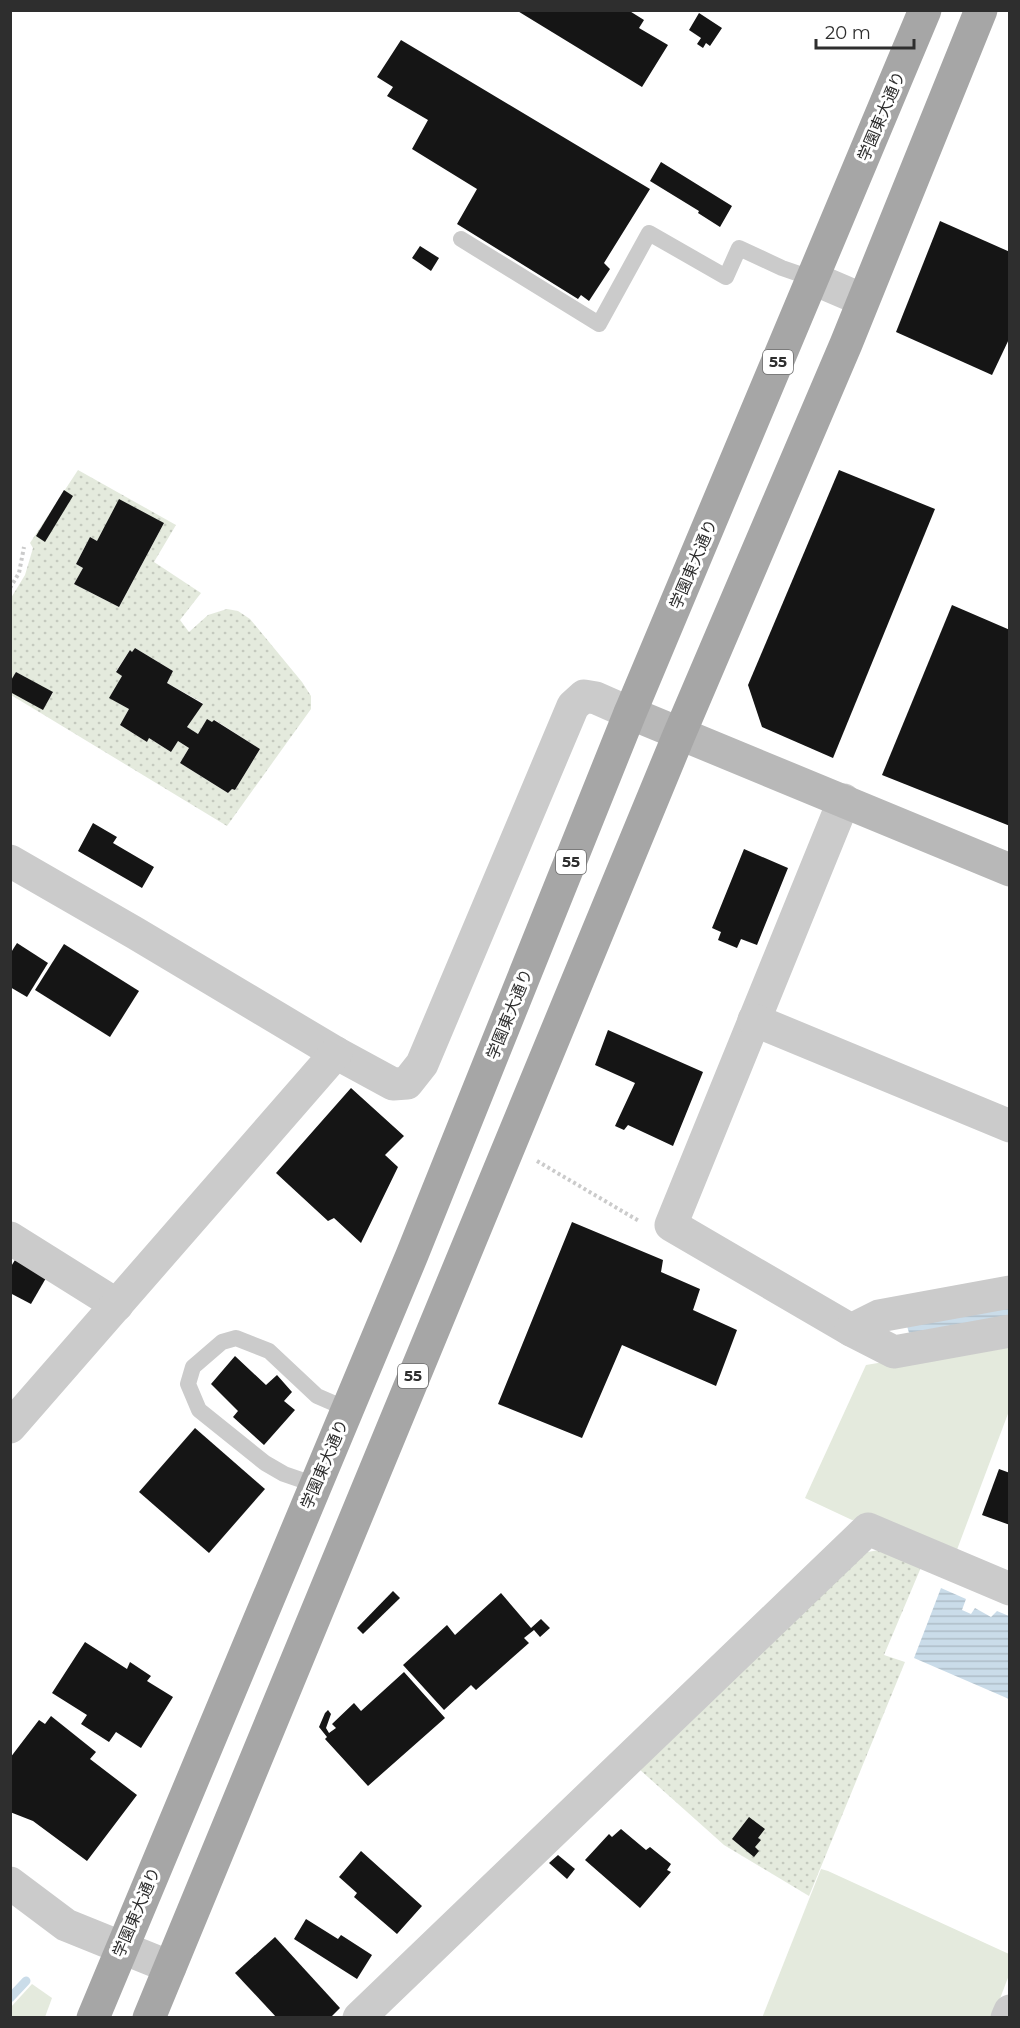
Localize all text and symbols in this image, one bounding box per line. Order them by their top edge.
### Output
scale bar [816,12,914,50]
text: 20 m [825,22,871,44]
street label: 学園東大通り [854,68,909,164]
road number: 55 [763,350,793,374]
street label: 学園東大通り [666,516,721,612]
road number: 55 [556,850,586,874]
street label: 学園東大通り [483,966,536,1062]
road number: 55 [398,1364,428,1388]
street label: 学園東大通り [297,1416,352,1512]
street label: 学園東大通り [109,1864,164,1960]

